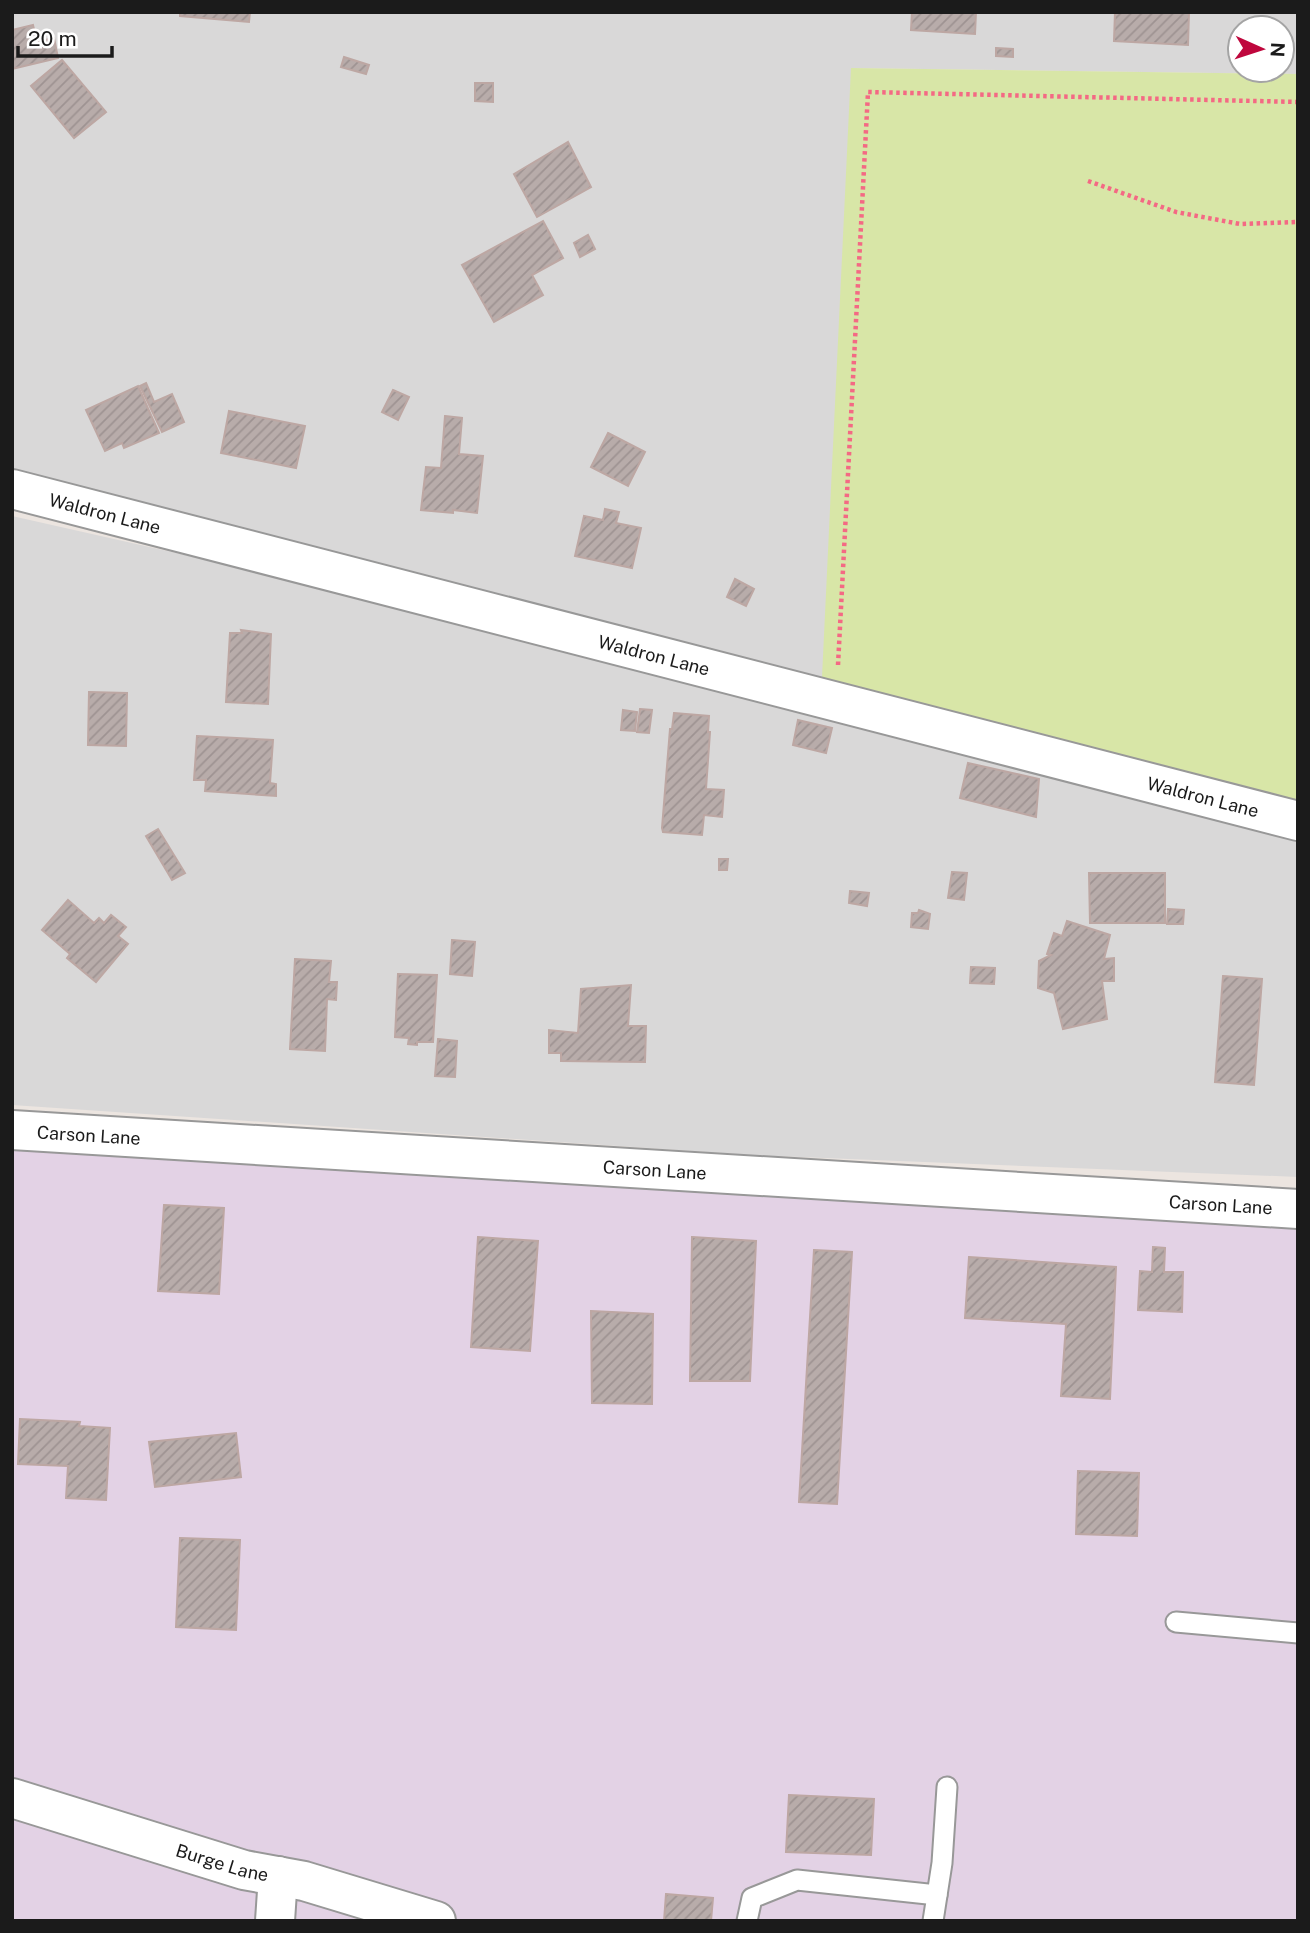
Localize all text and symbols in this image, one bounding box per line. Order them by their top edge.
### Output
scale bar [18,14,112,58]
north arrow [1226,14,1296,84]
text: 20 m [28,26,77,51]
text: N [1267,42,1289,58]
street label: Waldron Lane [47,488,163,538]
street label: Waldron Lane [596,630,712,679]
street label: Waldron Lane [1145,772,1261,821]
street label: Carson Lane [36,1121,141,1148]
street label: Carson Lane [602,1156,707,1183]
street label: Carson Lane [1168,1191,1273,1218]
street label: Burge Lane [173,1839,270,1885]

